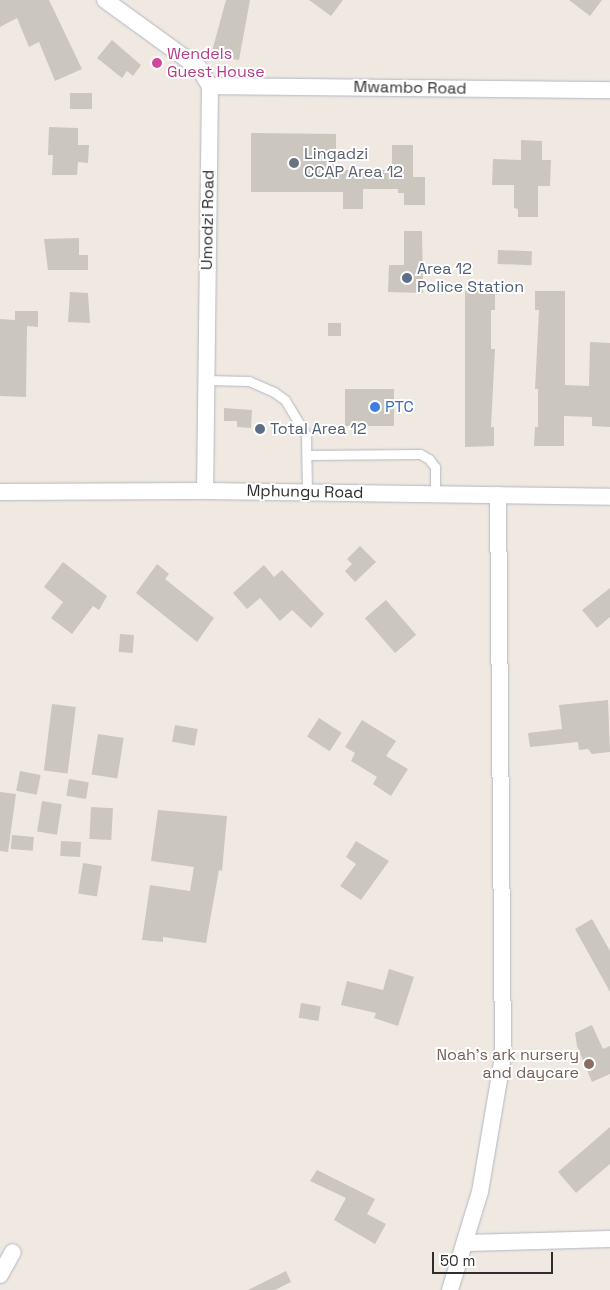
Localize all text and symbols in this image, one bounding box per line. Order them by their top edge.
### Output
place label: Wendels Guest House [167,44,265,82]
marker: Wendels Guest House [151,57,163,69]
street label: Mwambo Road [353,77,467,99]
place label: Lingadzi CCAP Area 12 [304,144,403,182]
marker: Lingadzi CCAP Area 12 [288,157,300,169]
street label: Umodzi Road [198,170,218,270]
place label: Area 12 Police Station [417,259,524,297]
marker: Area 12 Police Station [401,272,413,284]
place label: PTC [385,397,414,417]
marker: PTC [369,401,381,413]
place label: Total Area 12 [270,419,367,439]
marker: Total Area 12 [254,423,266,435]
street label: Mphungu Road [246,481,364,503]
place label: Noah's ark nursery and daycare [436,1045,579,1083]
marker: Noah's ark nursery and daycare [583,1058,595,1070]
scale bar [435,1242,556,1274]
text: 50 m [440,1251,475,1270]

